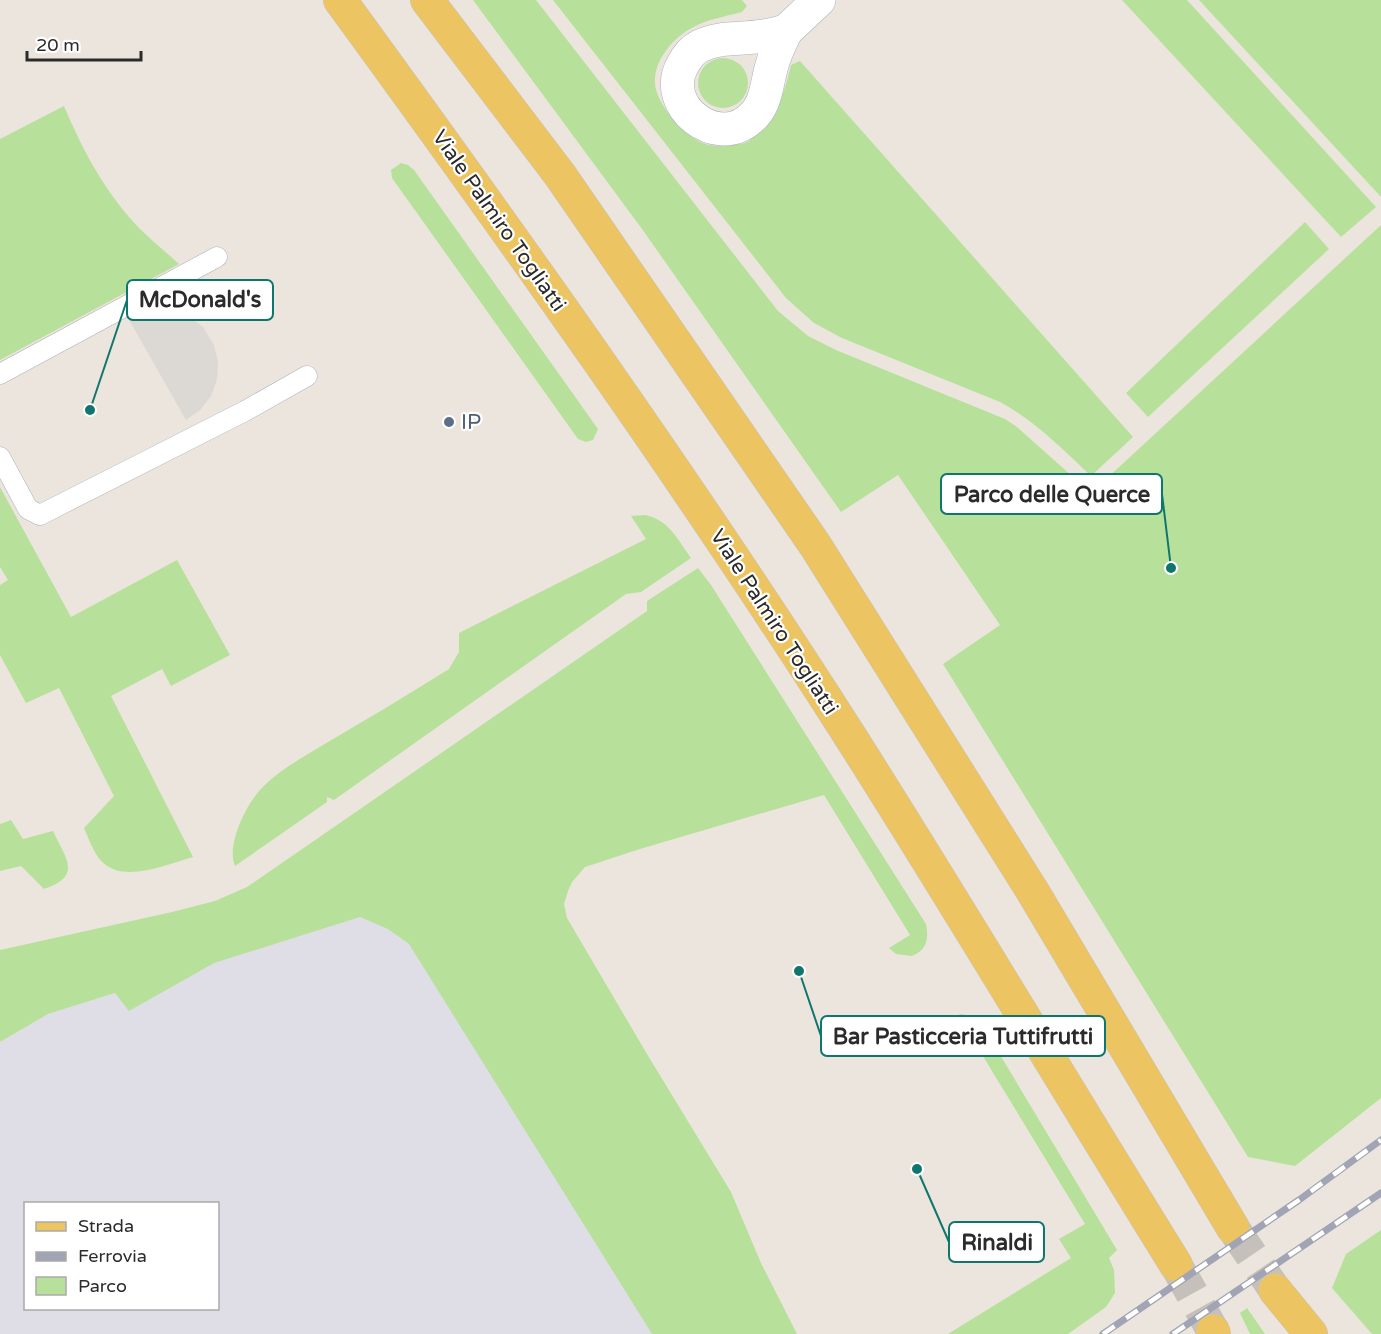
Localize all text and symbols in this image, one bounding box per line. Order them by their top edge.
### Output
scale bar [27,24,141,62]
text: 20 m [36,34,80,56]
street label: Viale Palmiro Togliatti [427,125,571,317]
callout: McDonald's [127,280,273,320]
text: McDonald's [139,287,262,313]
place label: IP [461,410,481,435]
marker: IP [442,415,456,429]
callout: Parco delle Querce [941,474,1162,514]
text: Parco delle Querce [954,482,1150,508]
street label: Viale Palmiro Togliatti [705,525,843,719]
callout: Bar Pasticceria Tuttifrutti [821,1016,1105,1056]
text: Bar Pasticceria Tuttifrutti [833,1024,1093,1050]
legend [24,1202,219,1310]
text: Strada [78,1215,134,1237]
callout: Rinaldi [949,1222,1044,1262]
text: Rinaldi [961,1230,1033,1256]
text: Ferrovia [78,1245,147,1267]
text: Parco [78,1275,127,1297]

